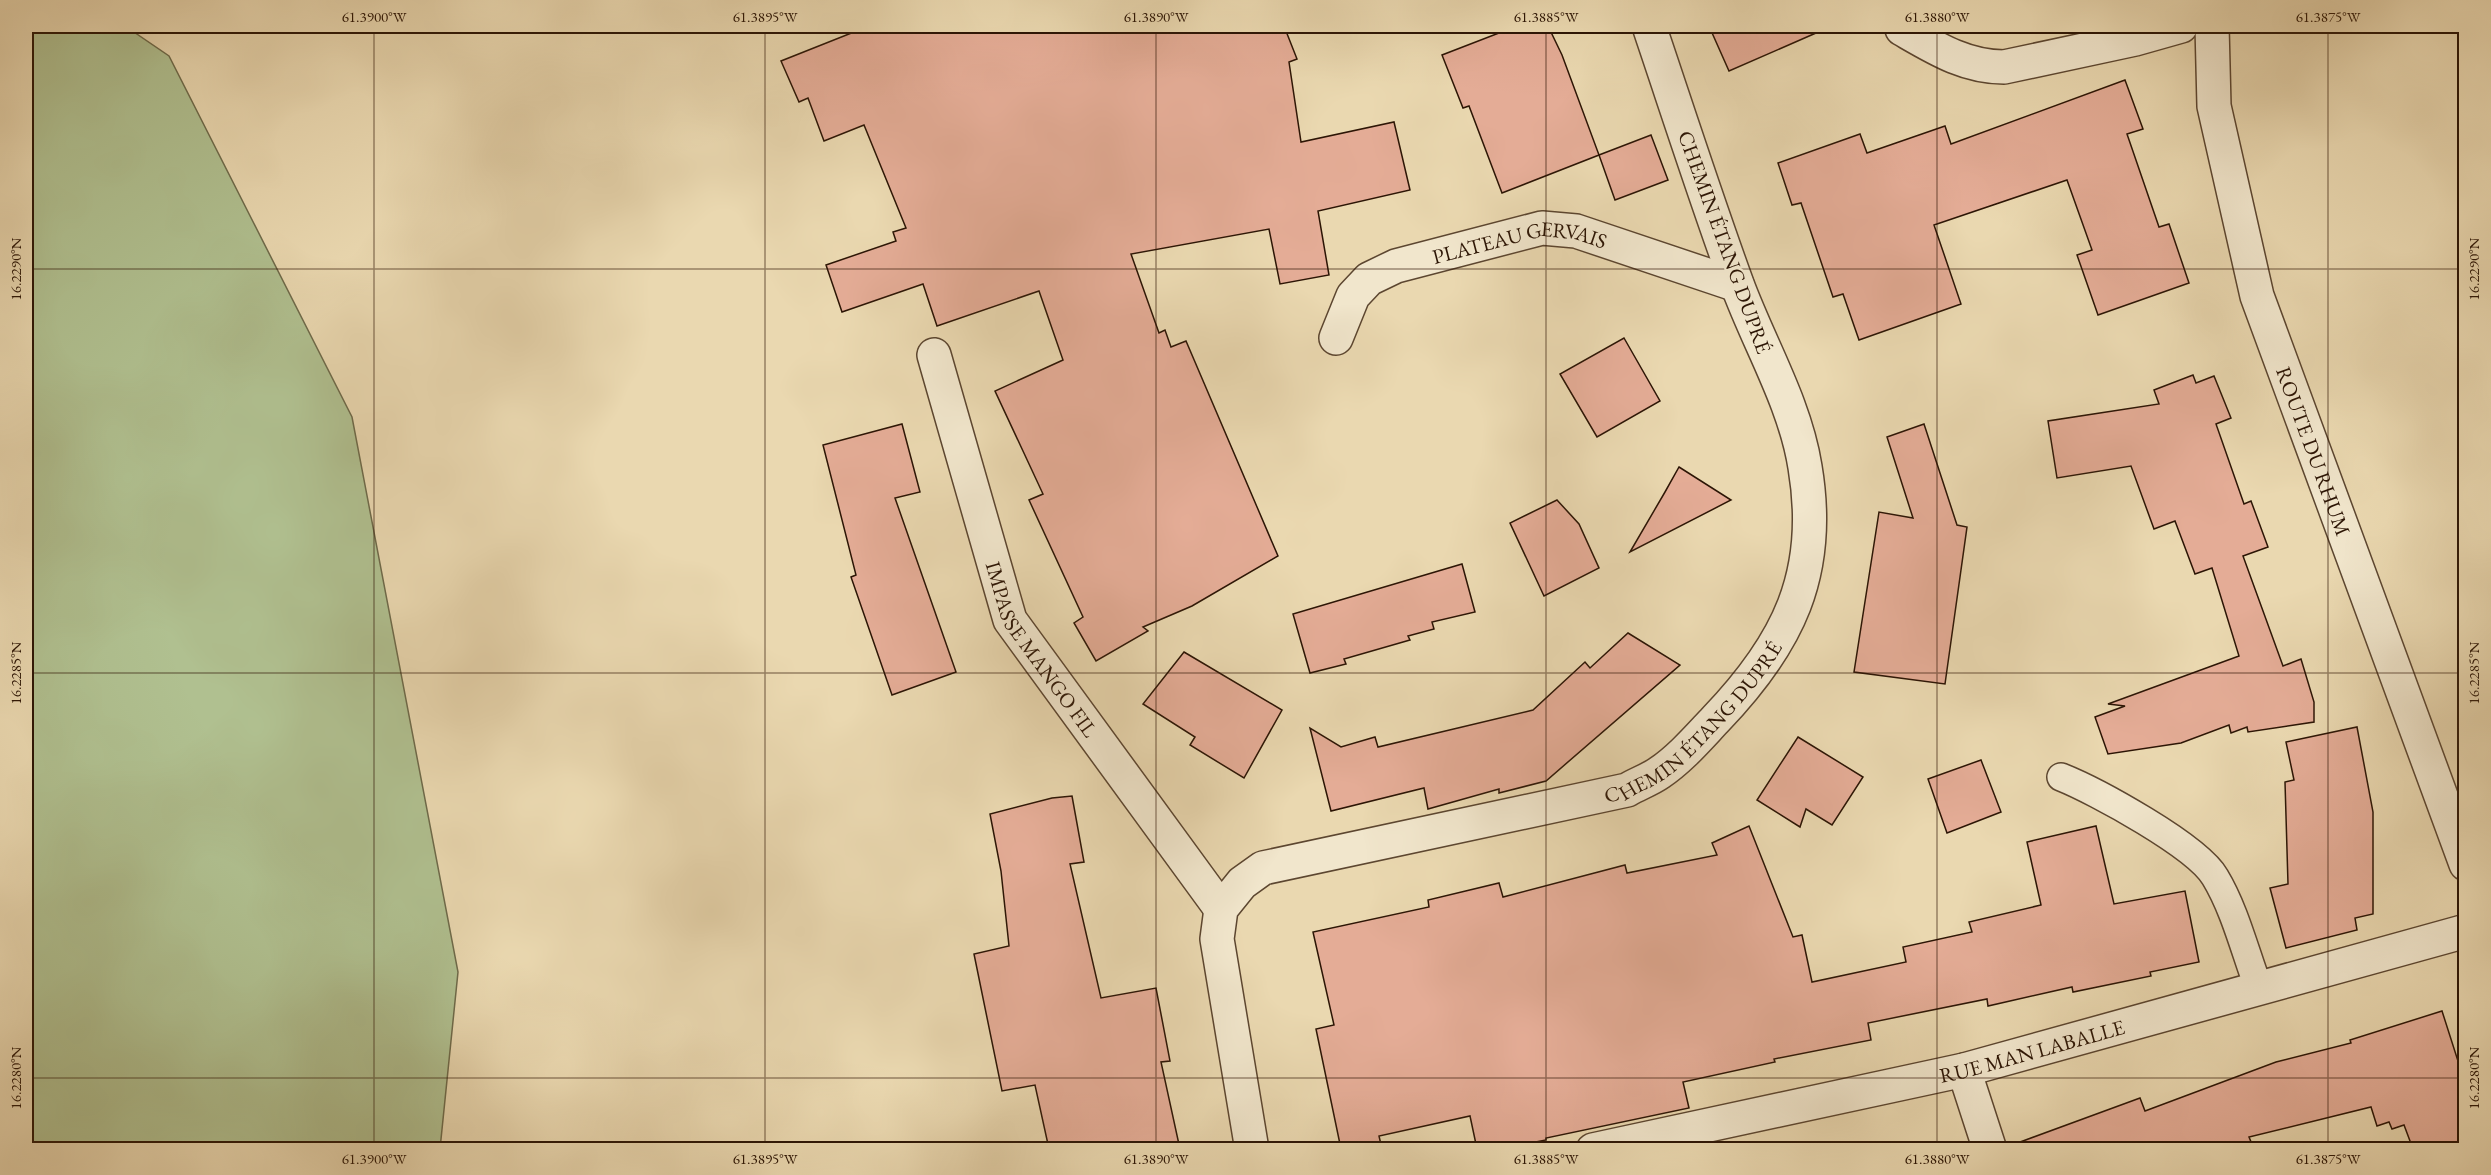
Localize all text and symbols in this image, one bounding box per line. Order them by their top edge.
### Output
text: 61.3900°W [342,7,407,26]
text: 61.3895°W [733,7,798,26]
text: 61.3890°W [1124,7,1189,26]
text: 61.3885°W [1514,7,1579,26]
text: 61.3880°W [1905,7,1970,26]
text: 61.3875°W [2296,7,2361,26]
street label: CHEMIN ÉTANG DUPRÉ [1672,127,1778,357]
street label: PLATEAU GERVAIS [1429,214,1611,270]
text: 16.2290°N [6,237,25,300]
text: 16.2290°N [2464,237,2483,300]
street label: ROUTE DU RHUM [2271,363,2358,540]
street label: IMPASSE MANGO FIL [980,558,1105,743]
street label: CHEMIN ÉTANG DUPRÉ [1601,636,1787,808]
text: 16.2285°N [6,641,25,704]
text: 16.2285°N [2464,641,2483,704]
street label: RUE MAN LABALLE [1937,1013,2128,1088]
text: 16.2280°N [6,1046,25,1109]
text: 16.2280°N [2464,1046,2483,1109]
text: 61.3900°W [342,1149,407,1168]
text: 61.3895°W [733,1149,798,1168]
text: 61.3890°W [1124,1149,1189,1168]
text: 61.3885°W [1514,1149,1579,1168]
text: 61.3880°W [1905,1149,1970,1168]
text: 61.3875°W [2296,1149,2361,1168]

